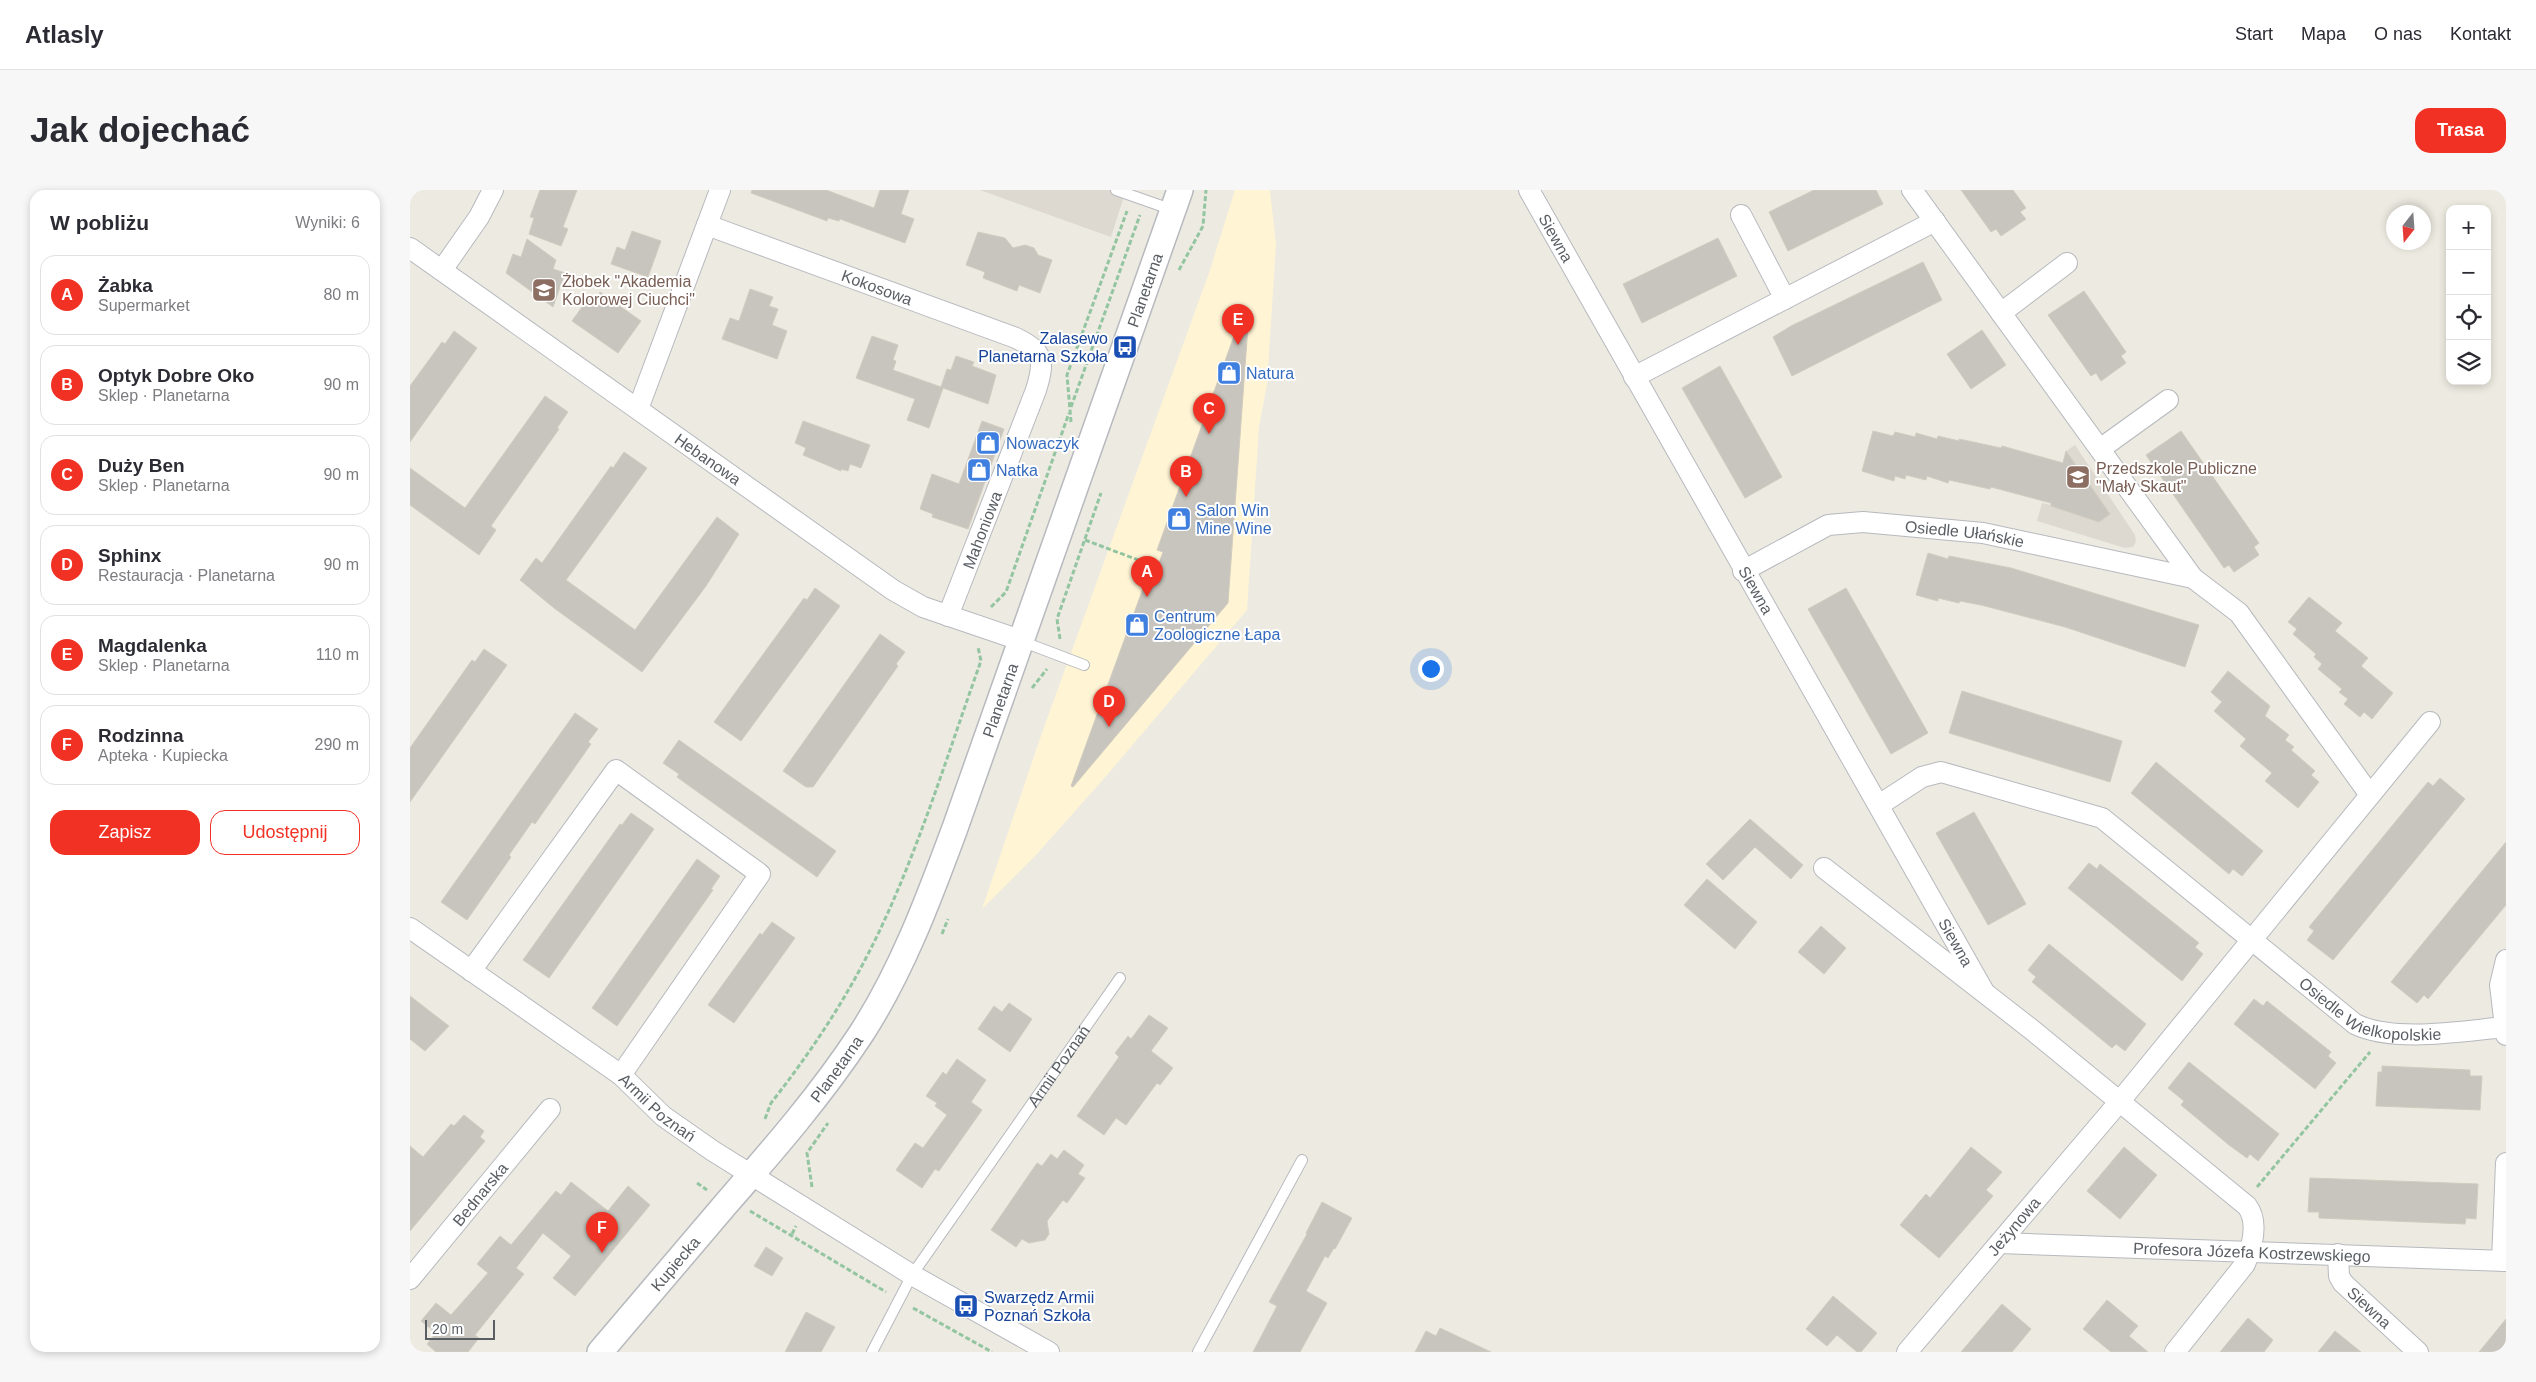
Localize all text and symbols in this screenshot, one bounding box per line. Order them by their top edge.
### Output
text: Atlasly [25,21,104,48]
text: Start [2235,24,2273,44]
text: Mapa [2301,24,2346,44]
text: O nas [2374,24,2422,44]
text: Kontakt [2450,24,2511,44]
button: Trasa [2415,108,2506,153]
text: Jak dojechać [30,110,250,149]
north arrow [2386,205,2431,250]
map controls [2446,205,2491,385]
button: + [2446,205,2491,250]
text: W pobliżu [50,211,149,234]
street label: Siewna [1535,211,1576,265]
text: Wyniki: 6 [295,214,360,231]
button: − [2446,250,2491,295]
street label: Planetarna [1124,251,1166,330]
street label: Kokosowa [839,267,915,308]
place label: Żłobek "Akademia Kolorowej Ciuchci" [562,272,695,308]
text: Żabka [98,275,153,296]
school or university icon: Żłobek "Akademia Kolorowej Ciuchci" [531,277,557,303]
text: A [61,286,73,303]
text: 80 m [323,286,359,303]
button: locate [2446,295,2491,340]
text: Supermarket [98,297,190,314]
pin: E [1222,304,1254,345]
place label: Zalasewo Planetarna Szkoła [978,330,1108,365]
bus stop icon: Zalasewo Planetarna Szkoła [1112,334,1138,360]
button: layers [2446,340,2491,385]
shop icon: Natura [1216,360,1242,386]
text: Optyk Dobre Oko [98,365,254,386]
place label: Natura [1246,365,1294,382]
text: B [61,376,73,393]
text: 90 m [323,376,359,393]
text: Sklep · Planetarna [98,387,230,404]
pin: C [1193,393,1225,434]
street label: Hebanowa [671,430,744,488]
shop icon: Nowaczyk [975,430,1001,456]
place label: Nowaczyk [1006,435,1080,452]
text: Duży Ben [98,455,185,476]
pin: B [1170,456,1202,497]
shop icon: Natka [966,457,992,483]
place label: Przedszkole Publiczne "Mały Skaut" [2096,460,2257,495]
place label: Natka [996,462,1038,479]
school or university icon: Przedszkole Publiczne "Mały Skaut" [2065,464,2091,490]
text: C [61,466,73,483]
text: 90 m [323,466,359,483]
text: Sklep · Planetarna [98,477,230,494]
street label: Mahoniowa [960,489,1005,571]
place label: Salon Win Mine Wine [1196,502,1272,537]
shop icon: Salon Win Mine Wine [1166,506,1192,532]
street label: Osiedle Ułańskie [1904,518,2026,551]
text: Sphinx [98,545,161,566]
text: D [61,556,73,573]
text: 90 m [323,556,359,573]
pin: A [1131,556,1163,597]
street label: Siewna [1735,563,1776,617]
text: Restauracja · Planetarna [98,567,275,584]
place label: Centrum Zoologiczne Łapa [1154,608,1280,643]
shop icon: Centrum Zoologiczne Łapa [1124,612,1150,638]
text: Magdalenka [98,635,207,656]
text: E [62,646,72,663]
text: 110 m [316,646,359,663]
your location [1418,656,1444,682]
text: Sklep · Planetarna [98,657,230,674]
street label: Planetarna [980,661,1021,740]
pin: D [1093,686,1125,727]
text: Rodzinna [98,725,184,746]
text: F [62,736,72,753]
text: 290 m [315,736,359,753]
text: Apteka · Kupiecka [98,747,228,764]
button: Zapisz [50,810,200,855]
button: Udostępnij [210,810,360,855]
street label: Siewna [1935,916,1976,970]
street label: Osiedle Wielkopolskie [2296,974,2442,1043]
street label: Armii Poznań [1025,1022,1093,1110]
street label: Planetarna [807,1033,866,1105]
street label: Armii Poznań [616,1070,699,1145]
street label: Bednarska [449,1159,511,1229]
street label: Jeżynowa [1985,1194,2044,1259]
pin: F [586,1212,618,1253]
street label: Kupiecka [648,1233,703,1295]
street label: Profesora Józefa Kostrzewskiego [2133,1240,2371,1265]
street label: Siewna [2344,1284,2394,1332]
place label: Swarzędz Armii Poznań Szkoła [984,1289,1094,1324]
bus stop icon: Swarzędz Armii Poznań Szkoła [953,1293,979,1319]
scale bar [425,1317,495,1340]
text: 20 m [432,1321,463,1337]

